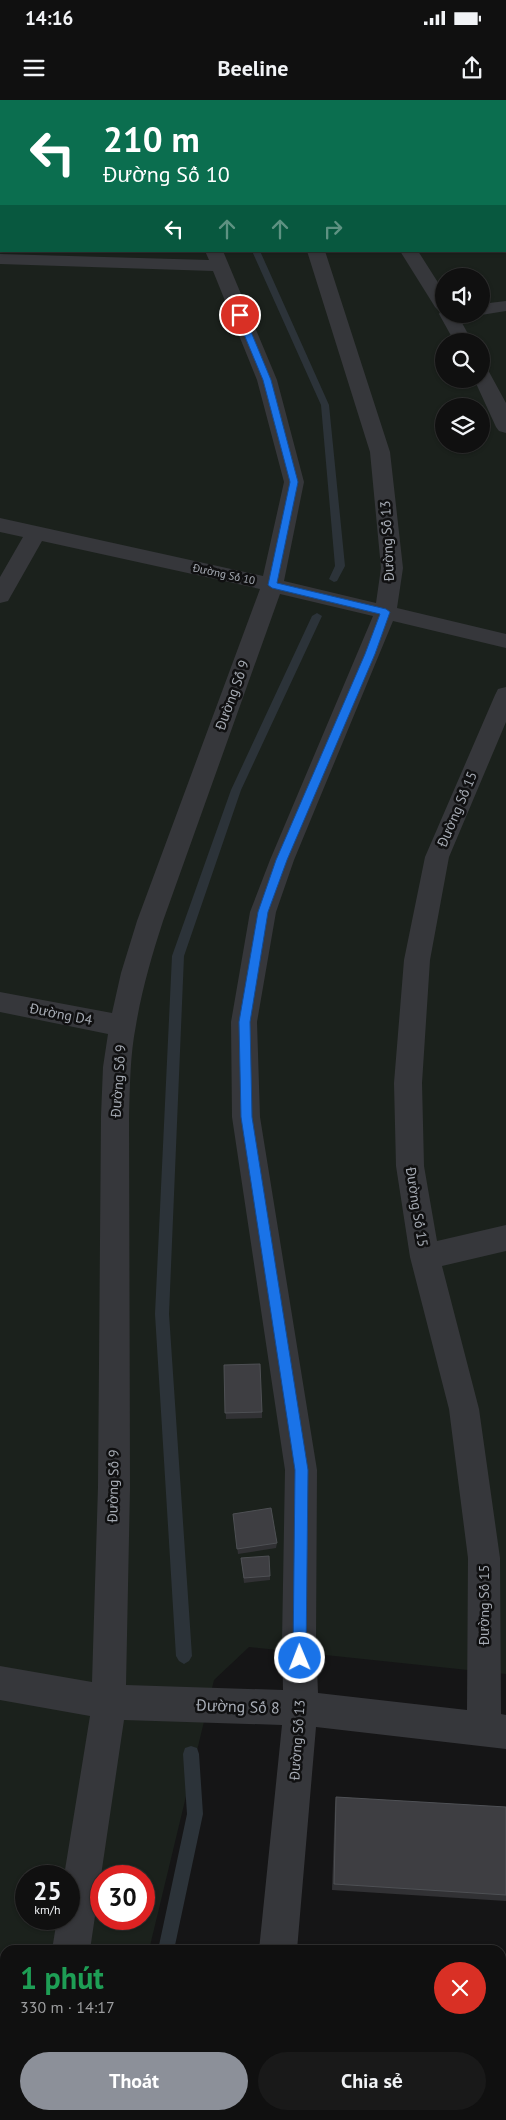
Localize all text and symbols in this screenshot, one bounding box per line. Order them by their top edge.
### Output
text: 14:16 [25,6,73,30]
icon: menu [20,54,48,82]
text: Beeline [218,54,288,82]
icon: share [458,54,486,82]
text: 210 m [103,116,200,162]
icon: left [20,120,85,185]
text: Đường Số 10 [103,160,230,188]
icon: left [160,215,188,243]
icon: ahead [213,215,241,243]
icon: ahead [266,215,294,243]
icon: right [319,215,347,243]
map controls [435,268,490,453]
button: sound [435,268,490,323]
pin [219,294,261,336]
icon: arrive [226,301,254,329]
button: search [435,333,490,388]
button: layers [435,398,490,453]
street label: Đường Số 13 [376,500,398,583]
street label: Đường Số 10 [191,560,256,587]
street label: Đường Số 9 [211,658,253,733]
street label: Đường Số 15 [433,768,481,851]
street label: Đường D4 [27,999,94,1029]
street label: Đường Số 9 [106,1044,130,1119]
street label: Đường Số 15 [402,1165,432,1248]
street label: Đường Số 9 [103,1449,123,1524]
street label: Đường Số 15 [475,1565,493,1646]
position arrow [273,1631,325,1683]
street label: Đường Số 8 [195,1695,280,1717]
street label: Đường Số 13 [285,1699,309,1782]
speed limit sign: 30 [90,1865,155,1930]
text: 25 [33,1875,62,1907]
text: km/h [34,1902,61,1917]
text: 1 phút [20,1958,104,1997]
button: close [434,1962,486,2014]
text: 330 m · 14:17 [20,1997,115,2017]
button: Thoát [20,2052,248,2110]
button: Chia sẻ [258,2052,486,2110]

